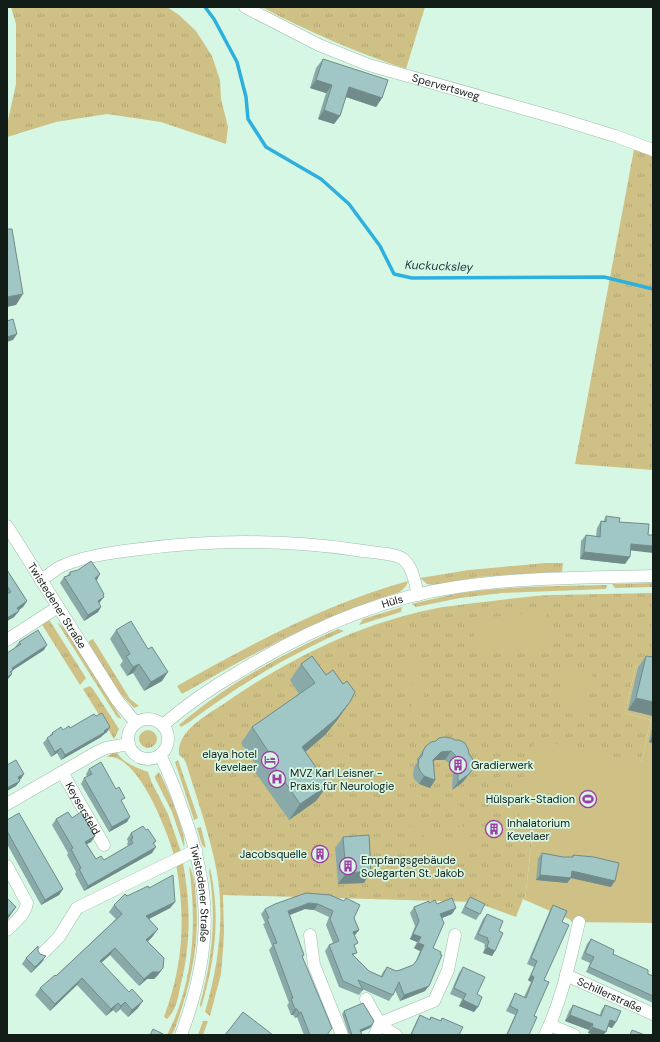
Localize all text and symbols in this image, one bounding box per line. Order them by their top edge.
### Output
street label: Spervertsweg [411,71,481,103]
water label: Kuckucksley [405,257,474,275]
street label: Twistedener Straße [25,560,90,651]
street label: Hüls [380,592,405,611]
place label: elaya hotel kevelaer [202,747,257,774]
hotel icon: elaya hotel kevelaer [260,750,280,770]
building icon: Gradierwerk [448,755,468,775]
place label: Gradierwerk [471,758,534,772]
place label: MVZ Karl Leisner - Praxis für Neurologie [290,766,394,793]
hospital icon: MVZ Karl Leisner - Praxis für Neurologie [267,769,287,789]
street label: Keysersfeld [62,780,104,837]
sports icon: Hülspark-Stadion [578,789,598,809]
place label: Hülspark-Stadion [486,792,575,806]
place label: Inhalatorium Kevelaer [507,816,570,843]
building icon: Inhalatorium Kevelaer [484,819,504,839]
street label: Twistedener Straße [187,843,212,943]
building icon: Jacobsquelle [310,844,330,864]
place label: Jacobsquelle [240,847,307,861]
place label: Empfangsgebäude Solegarten St. Jakob [361,853,464,880]
building icon: Empfangsgebäude Solegarten St. Jakob [338,856,358,876]
street label: Schillerstraße [575,974,645,1015]

